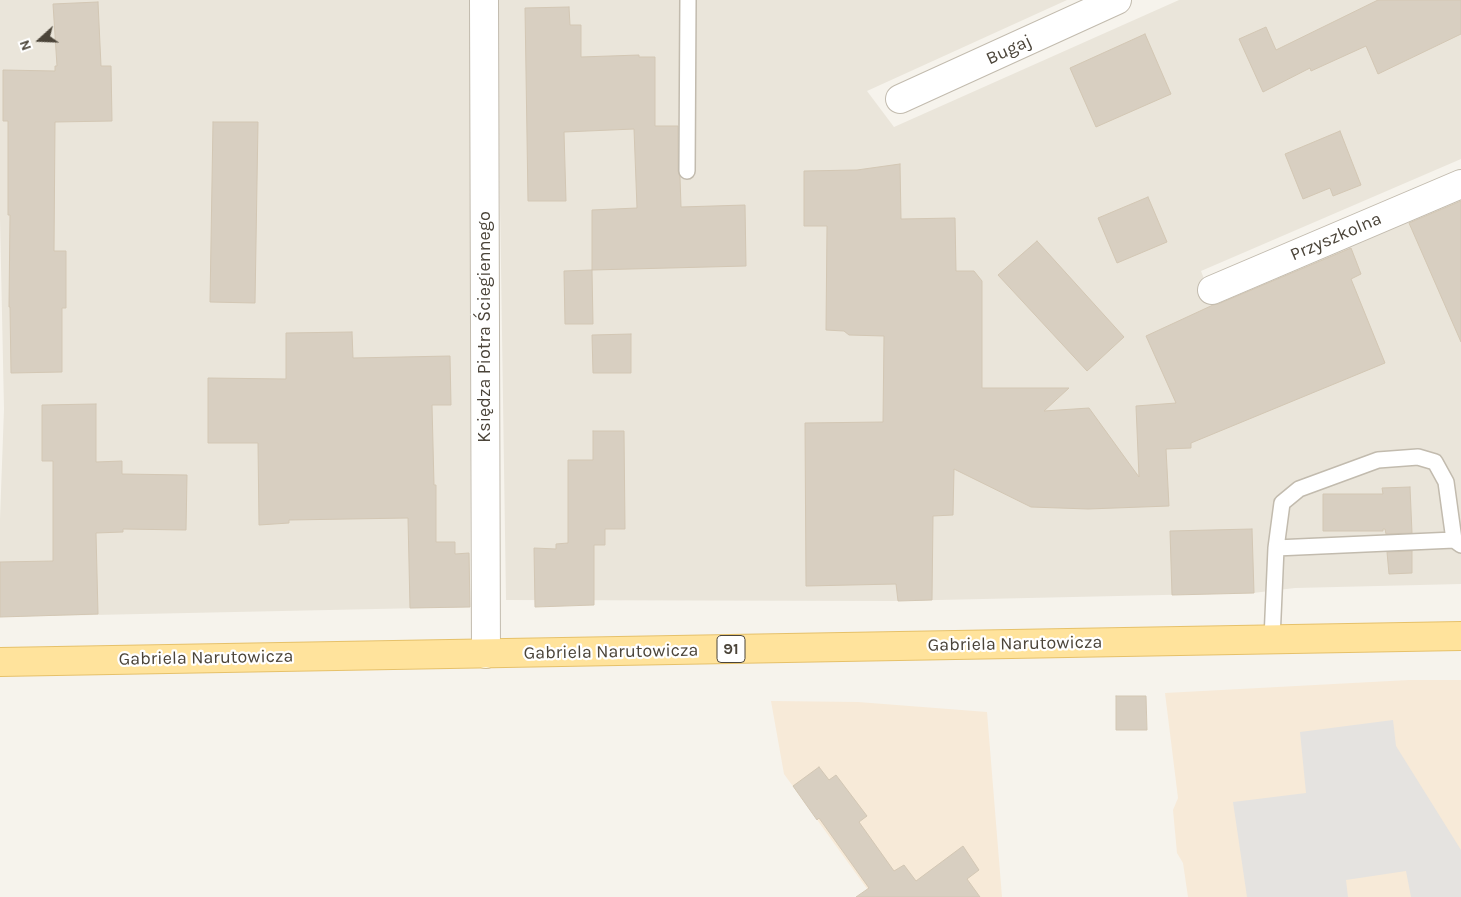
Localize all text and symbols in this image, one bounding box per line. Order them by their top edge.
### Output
north arrow [15,15,65,65]
street label: Bugaj [983,30,1035,70]
text: N [16,38,35,53]
street label: Przyszkolna [1287,208,1385,266]
street label: Księdza Piotra Ściegiennego [474,211,496,443]
street label: Gabriela Narutowicza [927,632,1103,656]
road number: 91 [717,636,745,662]
street label: Gabriela Narutowicza [523,640,699,664]
street label: Gabriela Narutowicza [118,646,294,670]

